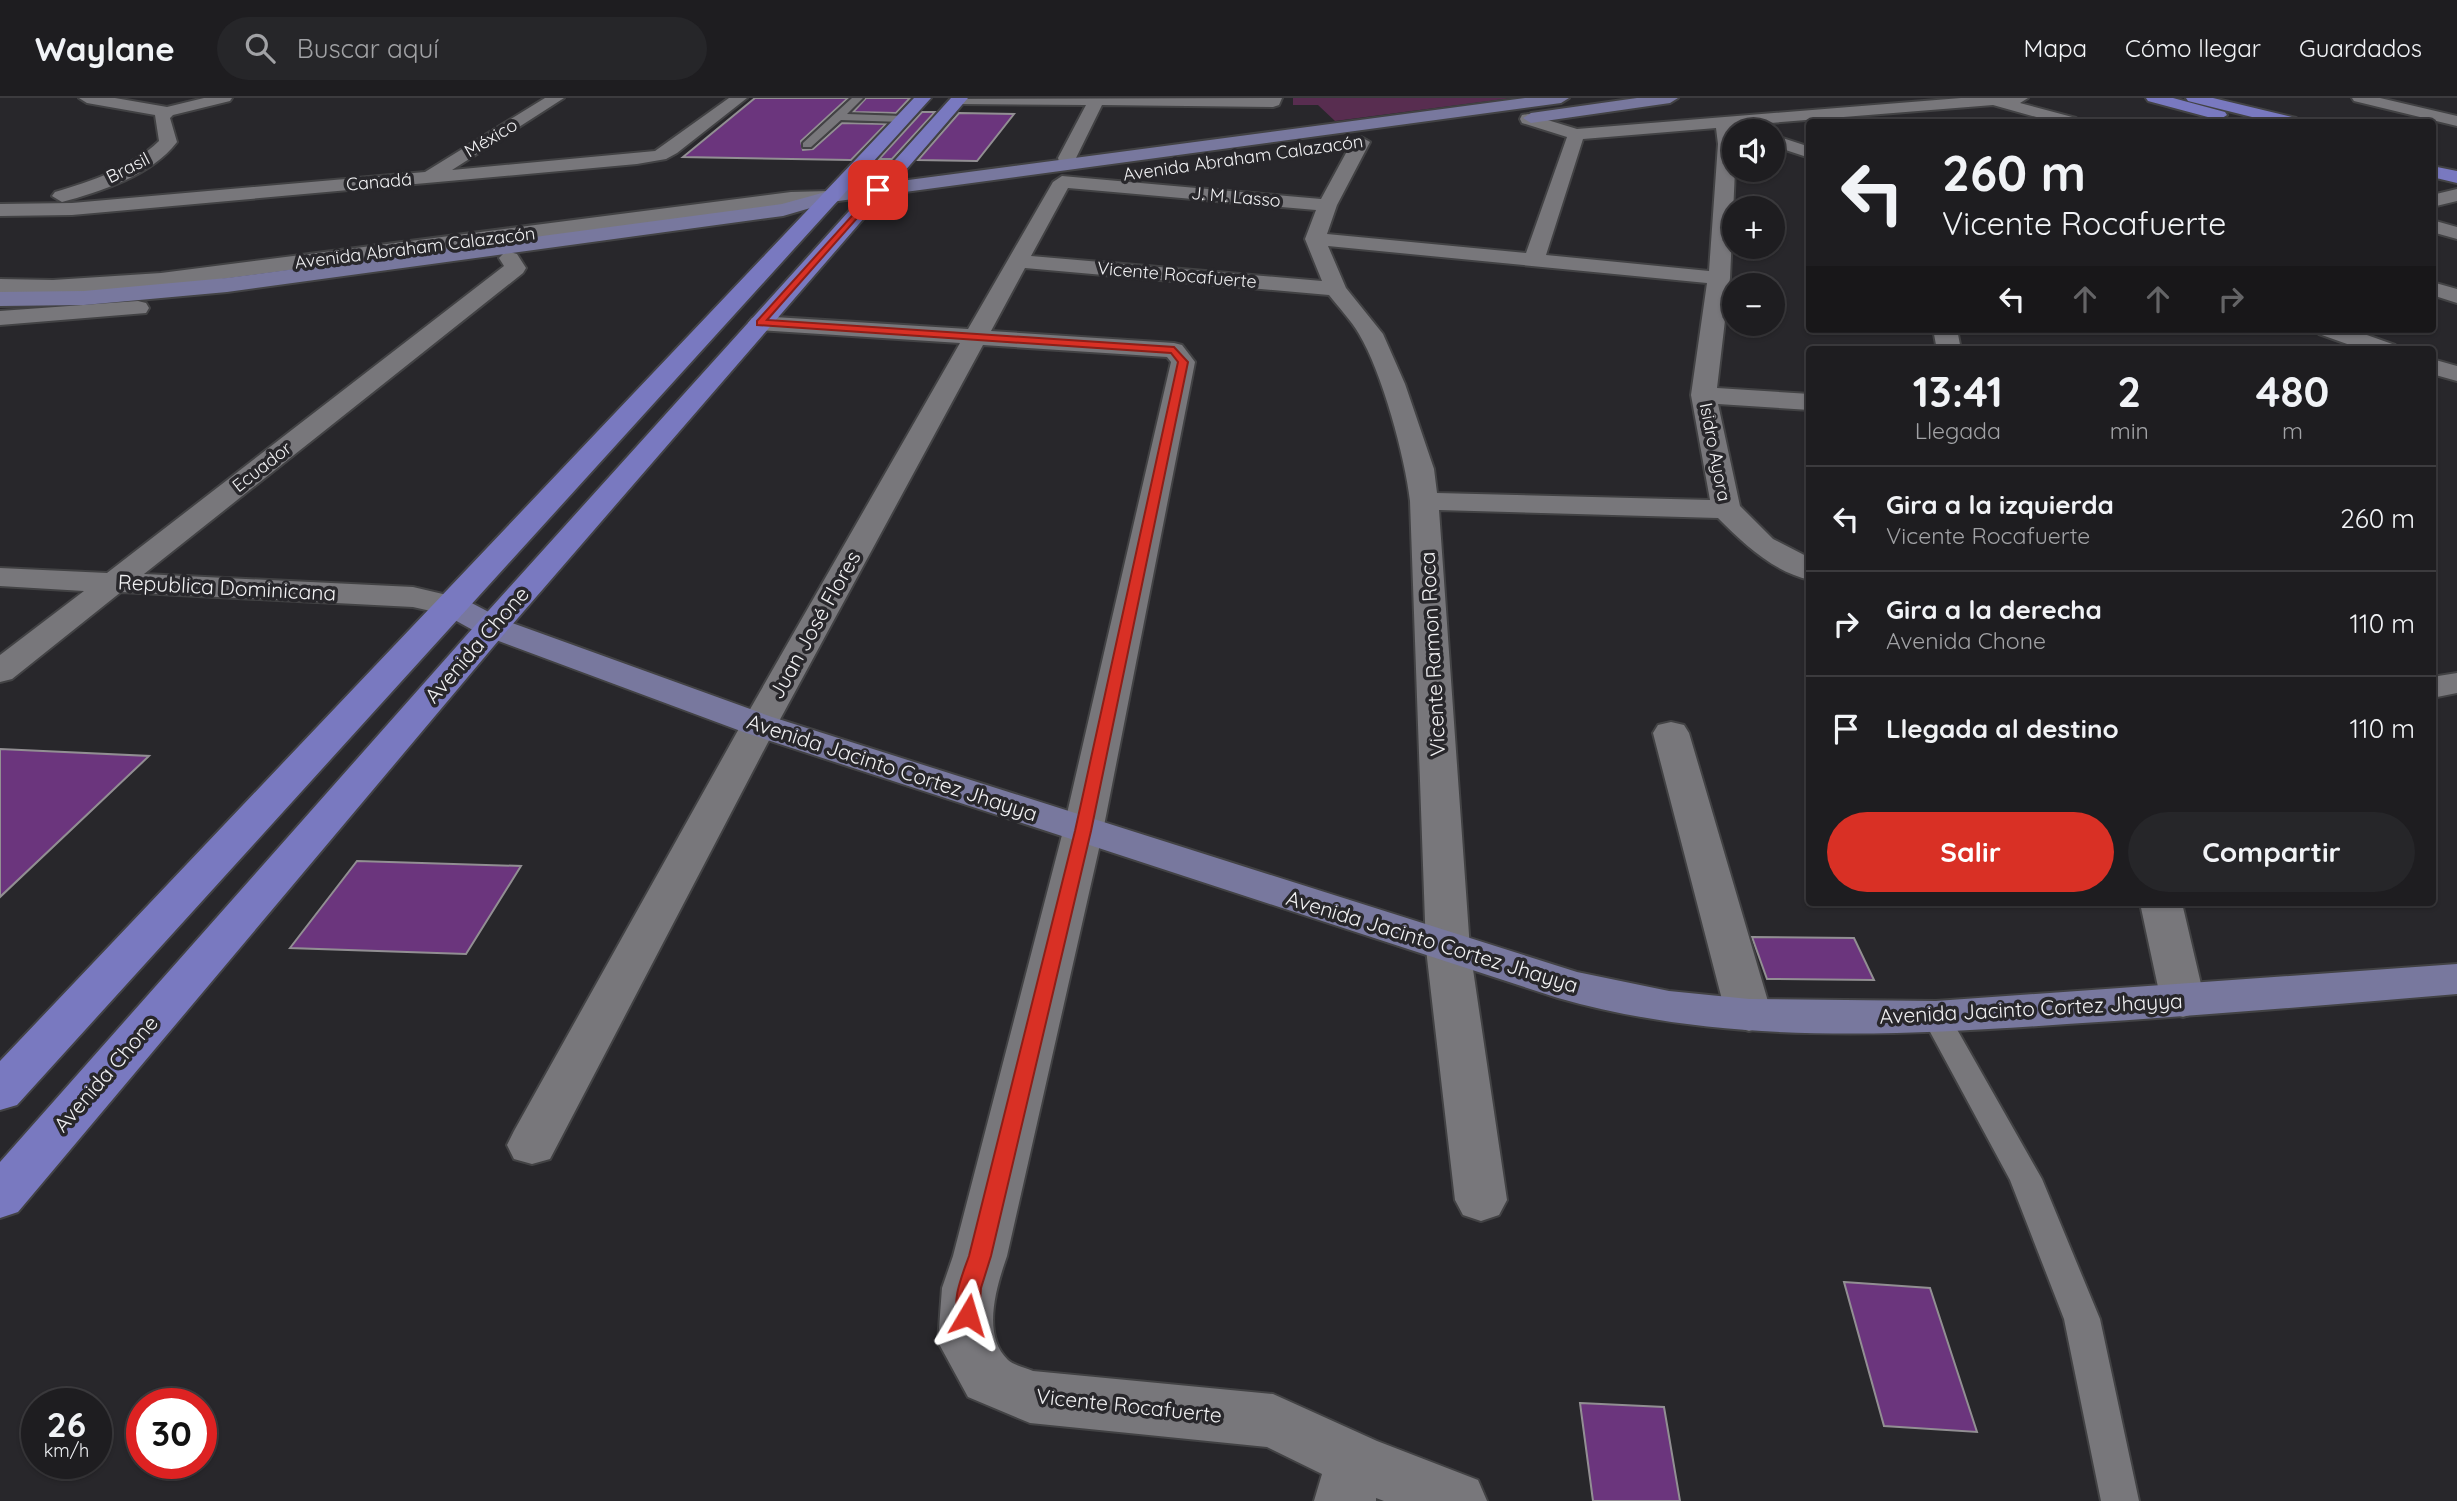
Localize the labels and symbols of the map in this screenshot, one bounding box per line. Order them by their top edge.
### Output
street label: México [460,113,521,162]
street label: Avenida Abraham Calazacón [1121,129,1364,186]
street label: Brasil [102,147,153,188]
pin [848,160,908,220]
street label: Canadá [345,167,413,196]
street label: J. M. Lasso [1190,181,1282,212]
street label: Avenida Abraham Calazacón [293,221,537,274]
street label: Vicente Rocafuerte [1096,256,1258,293]
street label: Isidro Ayora [1695,401,1736,503]
street label: Ecuador [227,436,296,497]
street label: Juan José Flores [763,546,866,703]
street label: Vicente Ramon Roca [1414,551,1450,757]
street label: Republica Dominicana [117,568,337,606]
street label: Avenida Chone [419,581,534,708]
street label: Avenida Jacinto Cortez Jhayya [744,708,1041,826]
street label: Avenida Jacinto Cortez Jhayya [1283,884,1581,998]
street label: Avenida Jacinto Cortez Jhayya [1879,987,2183,1029]
street label: Avenida Chone [48,1010,163,1137]
position arrow [931,1278,1005,1352]
street label: Vicente Rocafuerte [1035,1382,1223,1428]
speed limit sign: 30 [126,1388,217,1479]

